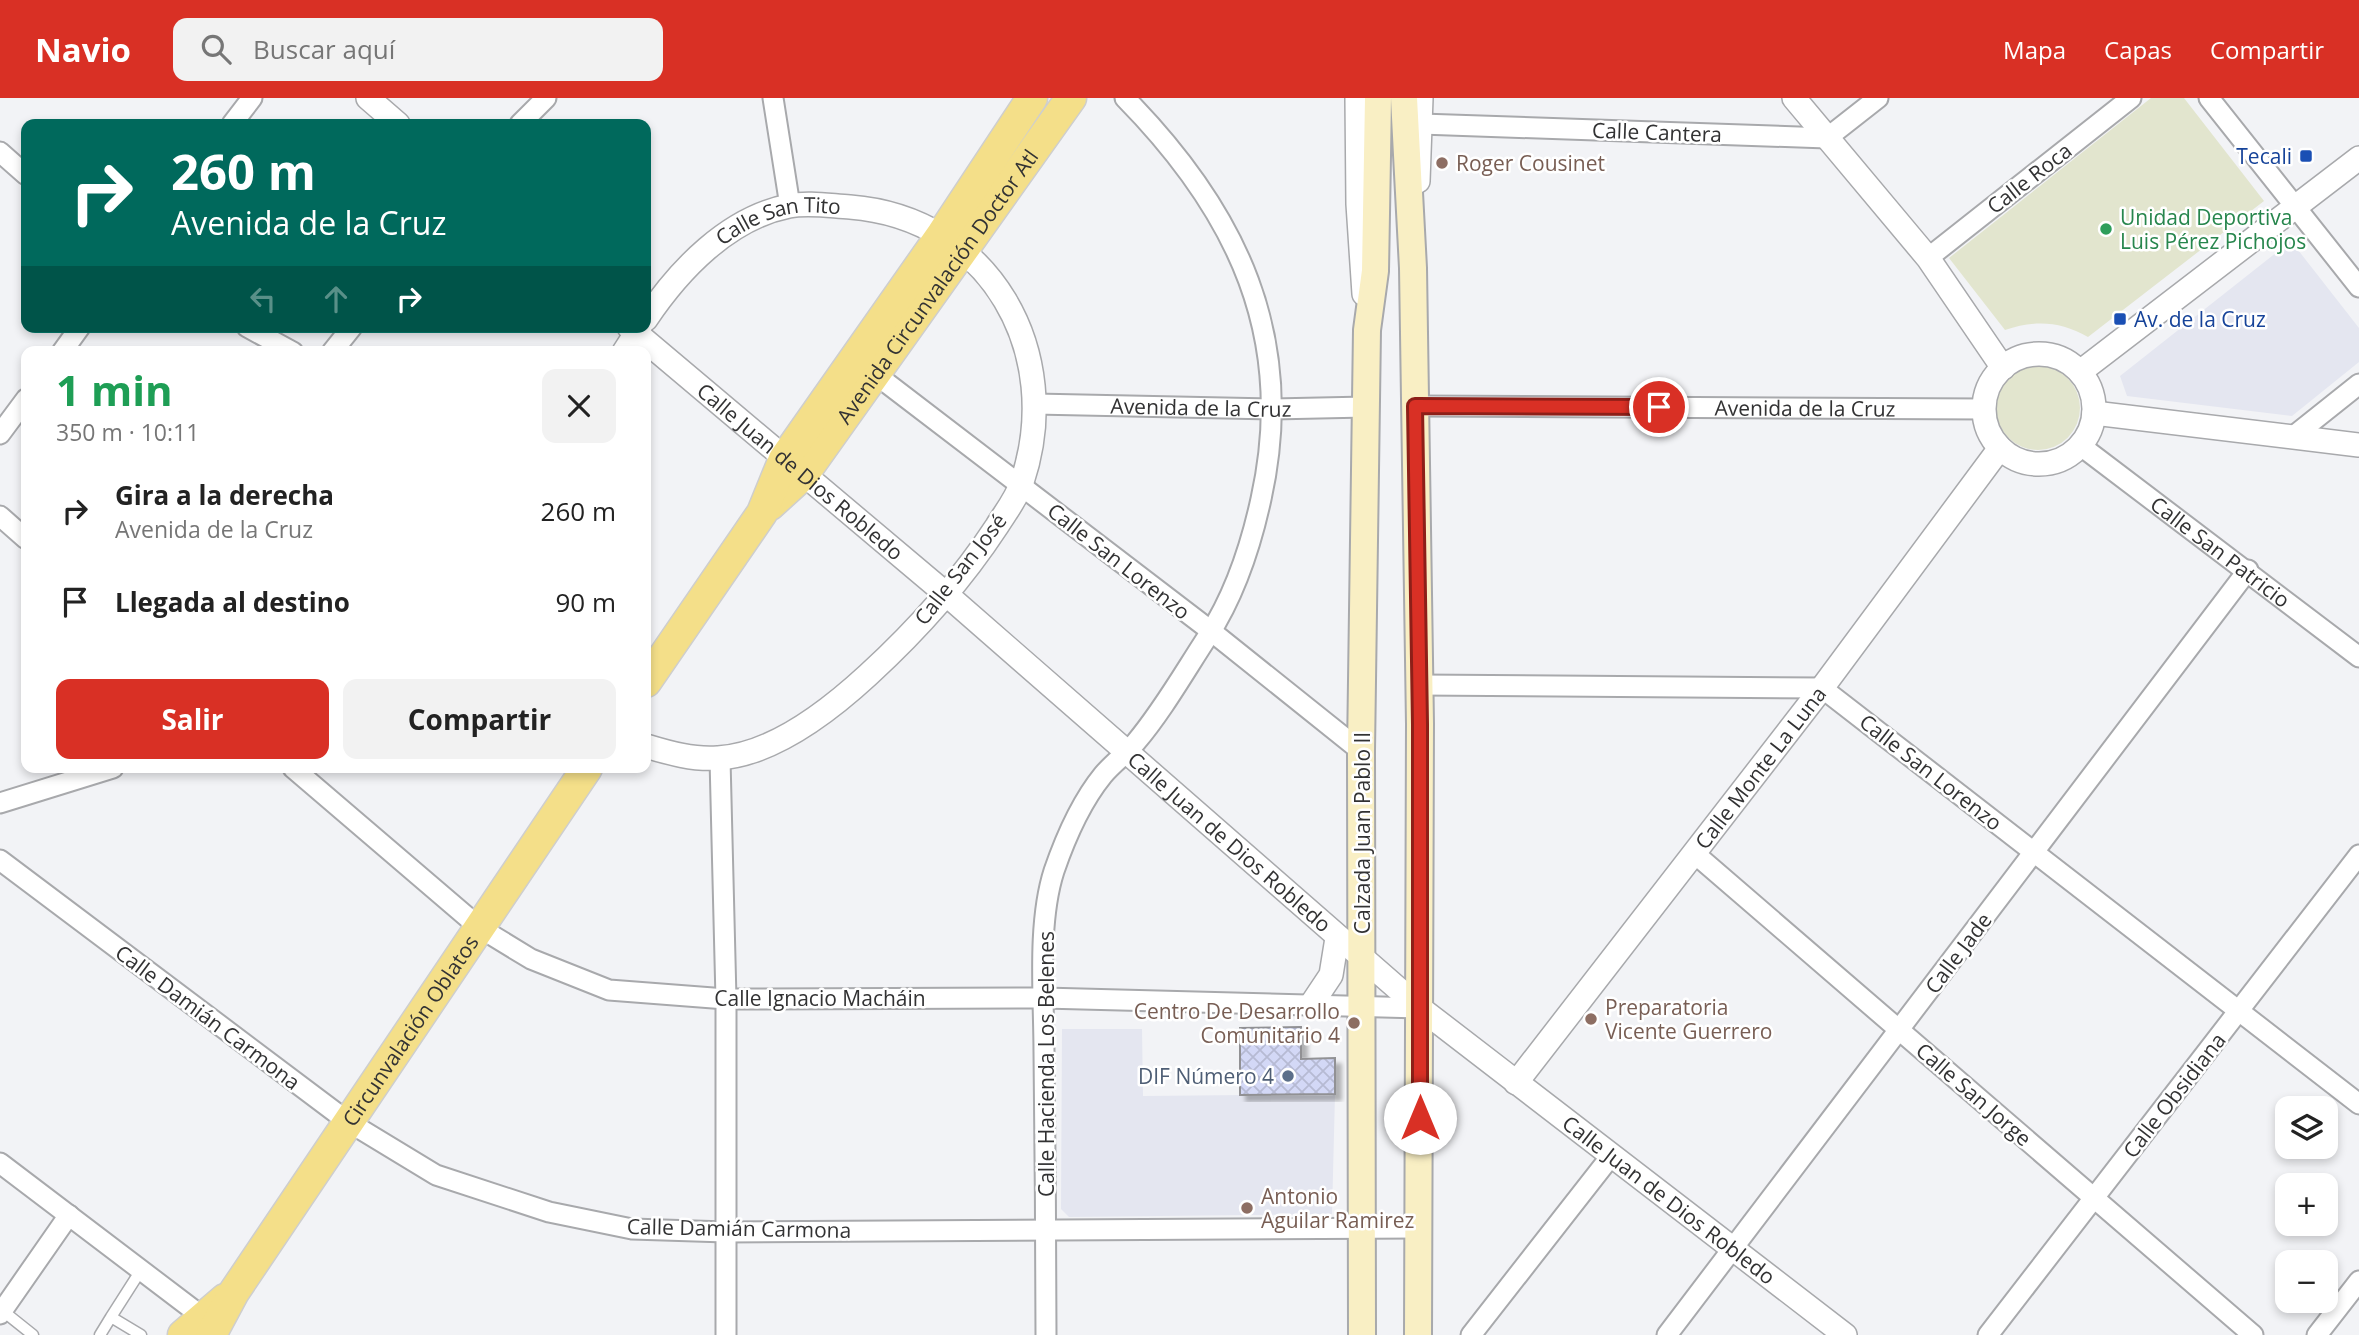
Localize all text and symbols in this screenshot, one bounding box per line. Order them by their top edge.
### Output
search box [173,18,663,81]
text: Navio [35,27,131,72]
icon: search [197,30,235,68]
text: Buscar aquí [253,31,395,67]
text: Mapa [2003,33,2066,66]
text: Capas [2104,33,2172,66]
text: Compartir [2210,33,2324,66]
street label: Calle Cantera [1592,116,1722,148]
street label: Calle Roca [1981,136,2077,220]
text: 260 m [171,138,316,204]
place label: Tecali [2236,142,2292,170]
street label: Avenida Circunvalación Doctor Atl [830,144,1044,429]
icon: right [56,147,147,238]
marker: Tecali [2298,148,2314,164]
place label: Roger Cousinet [1456,149,1605,177]
marker: Roger Cousinet [1434,155,1450,171]
street label: Calle San Tito [710,190,842,251]
text: Avenida de la Cruz [171,201,446,244]
place label: Unidad Deportiva Luis Pérez Pichojos [2120,203,2306,255]
marker: Unidad Deportiva Luis Pérez Pichojos [2098,221,2114,237]
icon: left [244,280,282,318]
icon: ahead [317,280,355,318]
icon: right [390,280,428,318]
place label: Av. de la Cruz [2134,305,2266,333]
marker: Av. de la Cruz [2112,311,2128,327]
text: 1 min [56,361,173,418]
button: close [542,369,616,443]
street label: Calle Juan de Dios Robledo [691,376,909,566]
pin [1629,377,1689,437]
icon: arrive [1640,388,1678,426]
street label: Avenida de la Cruz [1110,392,1292,423]
street label: Avenida de la Cruz [1714,394,1896,423]
text: 350 m · 10:11 [56,416,199,448]
text: Gira a la derecha [115,477,334,513]
street label: Calle San Patricio [2145,490,2296,614]
icon: right [56,492,94,530]
text: 260 m [541,493,616,529]
street label: Calle San Lorenzo [1042,497,1196,625]
street label: Calle San José [908,507,1012,631]
text: Avenida de la Cruz [115,513,313,545]
icon: arrive [56,583,94,621]
text: Llegada al destino [115,584,350,620]
text: 90 m [555,584,616,620]
button: Salir [56,679,329,759]
button: Compartir [343,679,616,759]
street label: Calle Monte La Luna [1688,681,1832,855]
street label: Calle San Lorenzo [1854,708,2008,836]
street label: Calzada Juan Pablo II [1348,732,1376,934]
street label: Calle Juan de Dios Robledo [1122,745,1337,938]
street label: Calle Jade [1918,907,1998,999]
street label: Circunvalación Oblatos [336,929,485,1132]
street label: Calle Hacienda Los Belenes [1032,931,1060,1197]
street label: Calle Damián Carmona [110,938,306,1096]
street label: Calle Ignacio Macháin [714,984,926,1012]
place label: Preparatoria Vicente Guerrero [1605,993,1772,1045]
place label: Centro De Desarrollo Comunitario 4 [1134,997,1340,1049]
marker: Preparatoria Vicente Guerrero [1583,1011,1599,1027]
marker: Centro De Desarrollo Comunitario 4 [1346,1015,1362,1031]
street label: Calle Obsidiana [2116,1027,2232,1163]
street label: Calle San Jorge [1910,1036,2038,1152]
place label: DIF Número 4 [1138,1062,1274,1090]
marker: DIF Número 4 [1280,1068,1296,1084]
position arrow [1383,1081,1457,1155]
map controls [2275,1096,2338,1313]
button: layers [2275,1096,2338,1159]
street label: Calle Juan de Dios Robledo [1557,1109,1781,1290]
button: + [2275,1173,2338,1236]
place label: Antonio Aguilar Ramirez [1261,1182,1415,1234]
marker: Antonio Aguilar Ramirez [1239,1200,1255,1216]
street label: Calle Damián Carmona [627,1212,851,1244]
button: − [2275,1250,2338,1313]

